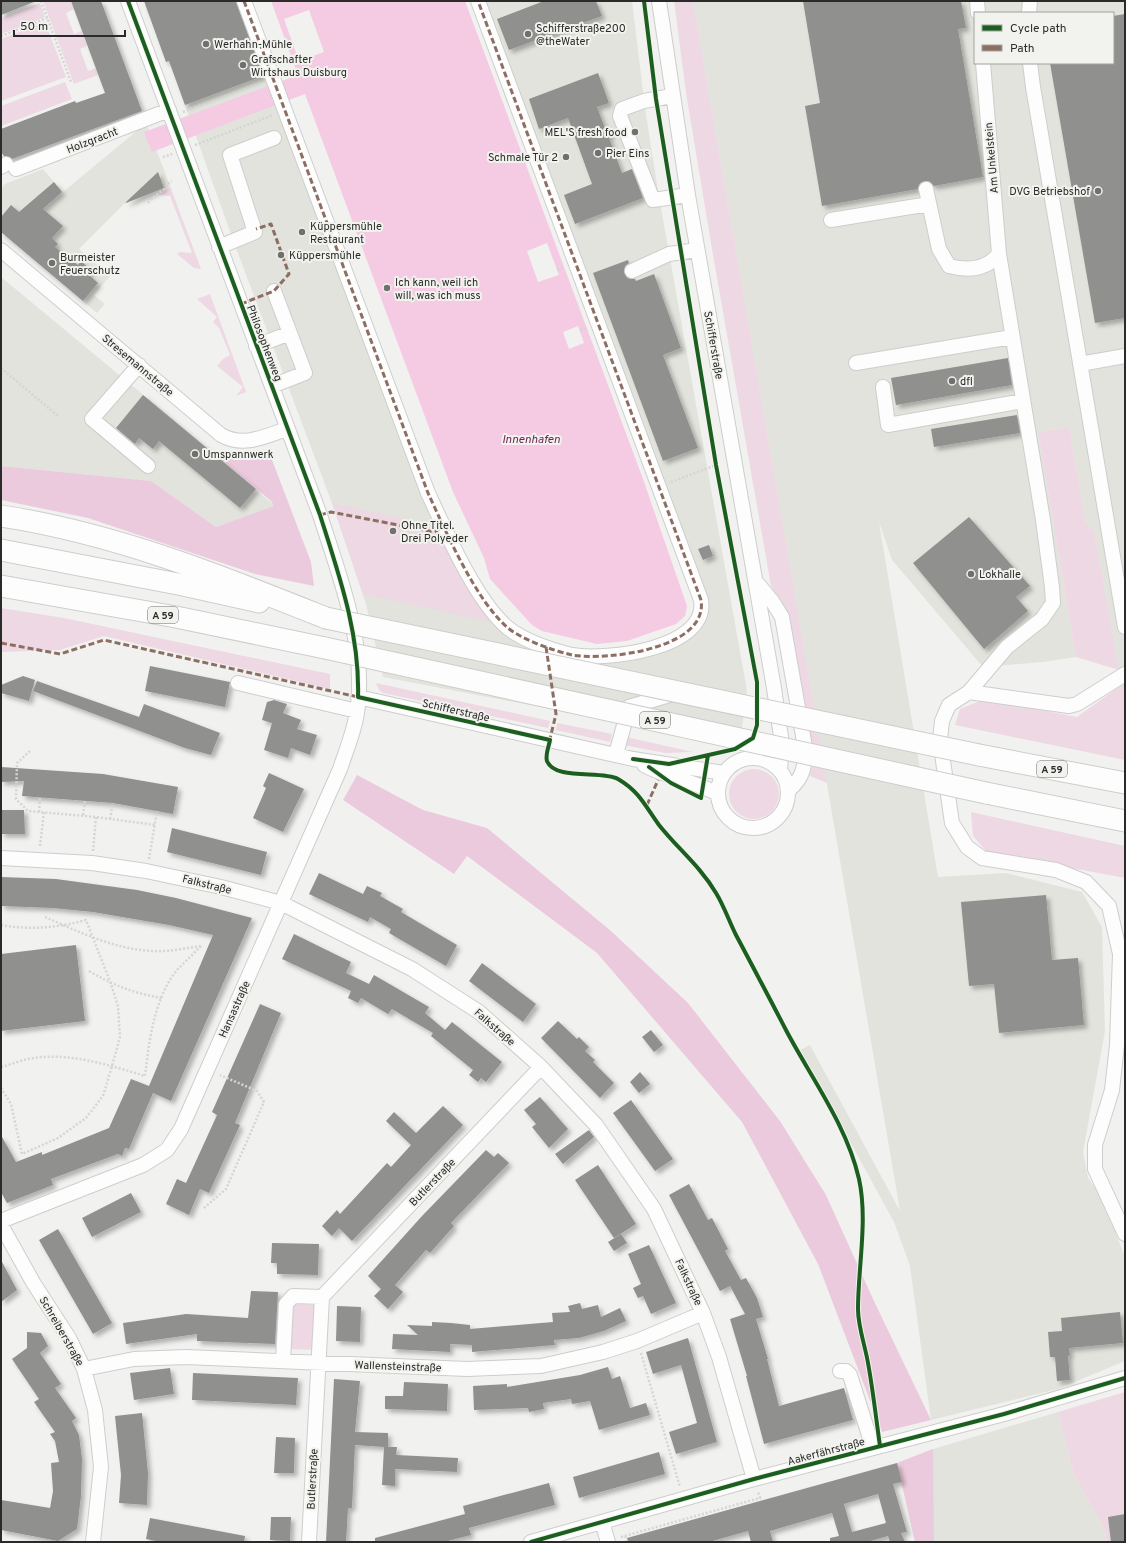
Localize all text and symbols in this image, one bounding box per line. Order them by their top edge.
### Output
scale bar [14,12,125,38]
legend [974,12,1114,64]
text: 50 m [20,19,48,35]
text: Cycle path [1010,21,1067,37]
place label: Schifferstraße200 @theWater [536,22,626,49]
marker: Schifferstraße200 @theWater [523,29,533,39]
place label: Werhahn-Mühle [214,38,292,52]
marker: Werhahn-Mühle [201,39,211,49]
text: Path [1010,41,1035,57]
place label: Grafschafter Wirtshaus Duisburg [251,53,347,80]
marker: Grafschafter Wirtshaus Duisburg [238,60,248,70]
street label: Am Unkelstein [982,122,1002,194]
street label: Holzgracht [65,125,120,157]
place label: MEL'S fresh food [544,126,627,140]
marker: MEL'S fresh food [630,127,640,137]
place label: Pier Eins [606,147,649,161]
marker: Pier Eins [593,148,603,158]
place label: Schmale Tür 2 [488,151,558,165]
marker: Schmale Tür 2 [561,152,571,162]
place label: DVG Betriebshof [1009,185,1090,199]
marker: DVG Betriebshof [1093,186,1103,196]
place label: Küppersmühle Restaurant [310,220,382,247]
marker: Küppersmühle Restaurant [297,227,307,237]
place label: Küppersmühle [289,249,361,263]
marker: Küppersmühle [276,250,286,260]
place label: Burmeister Feuerschutz [60,251,120,278]
marker: Burmeister Feuerschutz [47,258,57,268]
place label: Ich kann, weil ich will, was ich muss [395,276,481,303]
marker: Ich kann, weil ich will, was ich muss [382,283,392,293]
street label: Philosophenweg [243,303,285,384]
street label: Schifferstraße [700,310,726,380]
street label: Stresemannstraße [99,332,176,400]
place label: dfl [960,375,973,389]
marker: dfl [947,376,957,386]
water label: Innenhafen [502,432,561,448]
place label: Umspannwerk [203,448,274,462]
marker: Umspannwerk [190,449,200,459]
place label: Ohne Titel. Drei Polyeder [401,519,469,546]
marker: Ohne Titel. Drei Polyeder [388,526,398,536]
place label: Lokhalle [979,568,1021,582]
marker: Lokhalle [966,569,976,579]
road number: A 59 [148,607,178,623]
street label: Schifferstraße [421,696,491,726]
road number: A 59 [640,712,670,728]
road number: A 59 [1037,761,1067,777]
street label: Falkstraße [181,872,233,898]
street label: Hansastraße [216,979,254,1040]
street label: Falkstraße [471,1006,518,1050]
street label: Butlerstraße [406,1156,459,1210]
street label: Falkstraße [671,1257,705,1308]
street label: Schreiberstraße [36,1294,87,1369]
street label: Wallensteinstraße [354,1358,442,1376]
street label: Aakerfährstraße [786,1435,867,1469]
street label: Butlerstraße [304,1448,322,1510]

